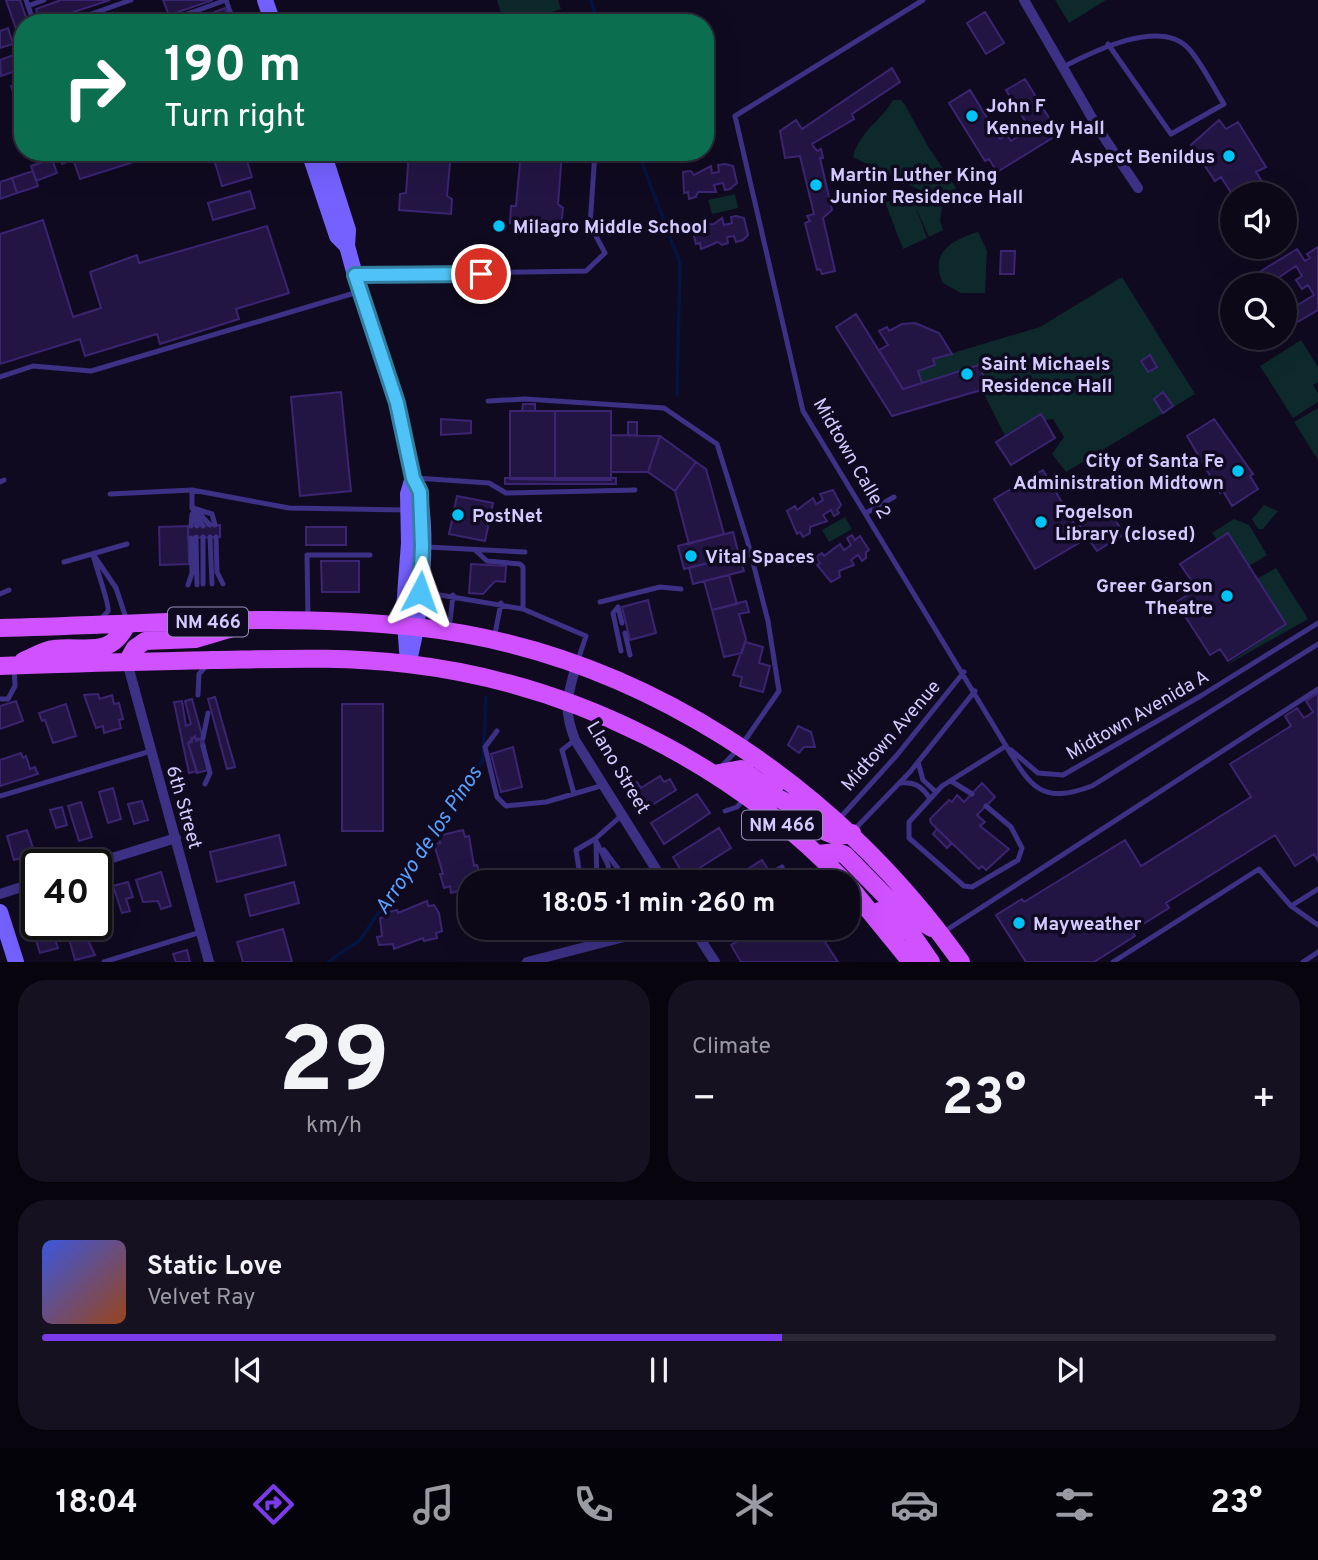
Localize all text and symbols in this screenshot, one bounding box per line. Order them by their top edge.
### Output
text: 190 m [164,37,301,99]
icon: right [49,42,140,133]
place label: John F Kennedy Hall [986,95,1105,141]
text: Turn right [164,98,306,138]
marker: John F Kennedy Hall [964,108,980,124]
place label: Aspect Benildus [1070,146,1215,170]
marker: Aspect Benildus [1221,148,1237,164]
place label: Martin Luther King Junior Residence Hall [830,164,1023,210]
marker: Martin Luther King Junior Residence Hall [808,177,824,193]
map controls [1220,182,1297,350]
button: sound [1220,182,1297,259]
place label: Milagro Middle School [513,216,708,240]
marker: Milagro Middle School [491,218,507,234]
pin [451,244,511,304]
icon: arrive [462,255,500,293]
button: search [1220,273,1297,350]
place label: Saint Michaels Residence Hall [981,353,1113,399]
marker: Saint Michaels Residence Hall [959,366,975,382]
street label: Midtown Calle 2 [807,394,896,524]
place label: City of Santa Fe Administration Midtown [1013,450,1224,496]
marker: City of Santa Fe Administration Midtown [1230,463,1246,479]
place label: Fogelson Library (closed) [1055,501,1196,547]
place label: PostNet [472,505,543,529]
marker: PostNet [450,507,466,523]
marker: Fogelson Library (closed) [1033,514,1049,530]
place label: Vital Spaces [705,546,815,570]
marker: Vital Spaces [683,548,699,564]
position arrow [383,555,457,629]
place label: Greer Garson Theatre [1096,575,1213,621]
marker: Greer Garson Theatre [1219,588,1235,604]
road number: NM 466 [168,608,248,636]
street label: Midtown Avenida A [1062,665,1214,766]
street label: Midtown Avenue [837,676,946,797]
street label: Llano Street [580,717,654,819]
water label: Arroyo de los Pinos [370,761,489,920]
street label: 6th Street [160,763,206,852]
road number: NM 466 [742,810,822,840]
speed limit sign: 40 [21,849,112,940]
text: 18:05 · 1 min · 260 m [543,888,775,921]
place label: Mayweather [1033,913,1142,937]
marker: Mayweather [1011,915,1027,931]
text: 29 [278,1009,390,1124]
text: Climate [692,1033,771,1062]
text: 23° [942,1067,1026,1133]
text: − [692,1076,717,1125]
text: + [1251,1076,1276,1125]
text: km/h [306,1112,362,1141]
text: Static Love [147,1251,282,1284]
text: Velvet Ray [147,1284,255,1313]
icon: previous [229,1351,267,1389]
icon: pause [640,1351,678,1389]
icon: next [1051,1351,1089,1389]
icon: directions [249,1480,298,1529]
icon: music [409,1480,458,1529]
icon: phone [569,1480,618,1529]
icon: climate [730,1480,779,1529]
icon: car [890,1480,939,1529]
icon: filters [1050,1480,1099,1529]
text: 18:04 [56,1484,138,1524]
text: 23° [1210,1484,1262,1524]

